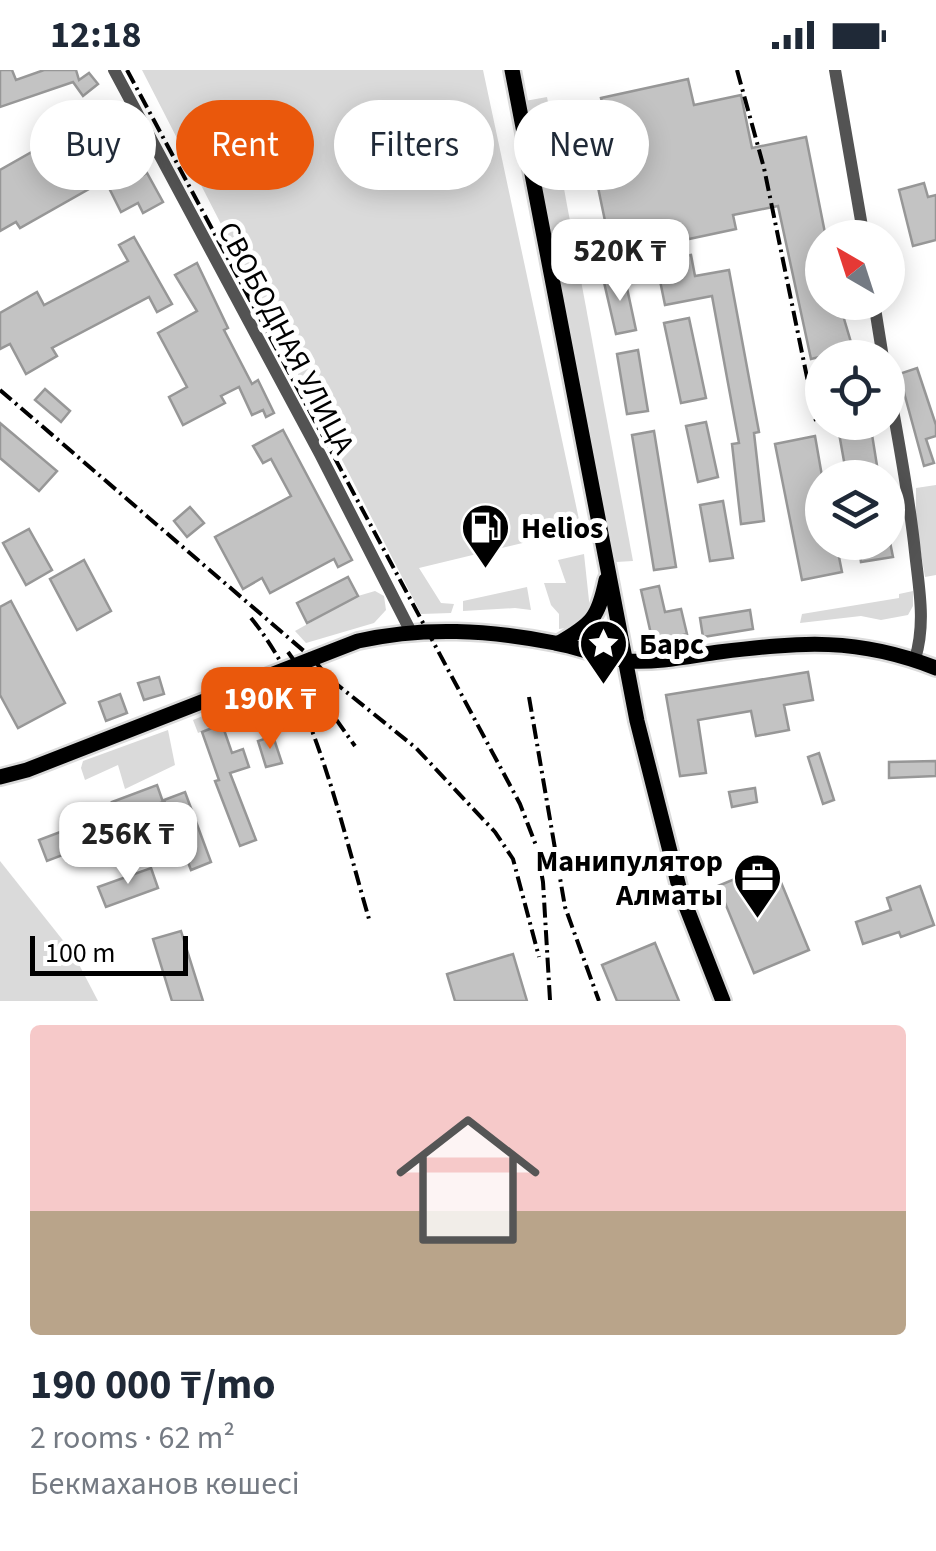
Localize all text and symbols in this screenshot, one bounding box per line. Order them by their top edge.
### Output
text: 12:18 [50,8,142,62]
chip: Buy [30,100,156,190]
chip: Rent [176,100,314,190]
chip: Filters [334,100,494,190]
chip: New [514,100,649,190]
street label: СВОБОДНАЯ УЛИЦА [207,214,366,462]
pin: 520K ₸ [539,219,701,304]
north arrow [805,220,905,320]
map controls [805,220,905,560]
text: 520K ₸ [573,228,667,274]
button: locate [805,340,905,440]
button: layers [805,460,905,560]
fuel station icon: Helios [460,502,512,570]
place label: Helios [521,507,603,550]
place icon: Барс [578,618,630,686]
place label: Барс [639,623,704,666]
pin: 190K ₸ [189,667,351,752]
text: 190K ₸ [223,676,317,722]
pin: 256K ₸ [47,802,209,887]
text: 256K ₸ [81,811,175,857]
place label: Манипулятор Алматы [535,840,723,917]
office icon: Манипулятор Алматы [732,852,784,920]
scale bar [30,931,188,976]
text: 100 m [45,933,116,973]
icon: home [378,1090,558,1270]
text: 190 000 ₸/mo [30,1355,276,1415]
text: 2 rooms · 62 m² [30,1415,235,1461]
text: Бекмаханов көшесі [30,1461,300,1507]

